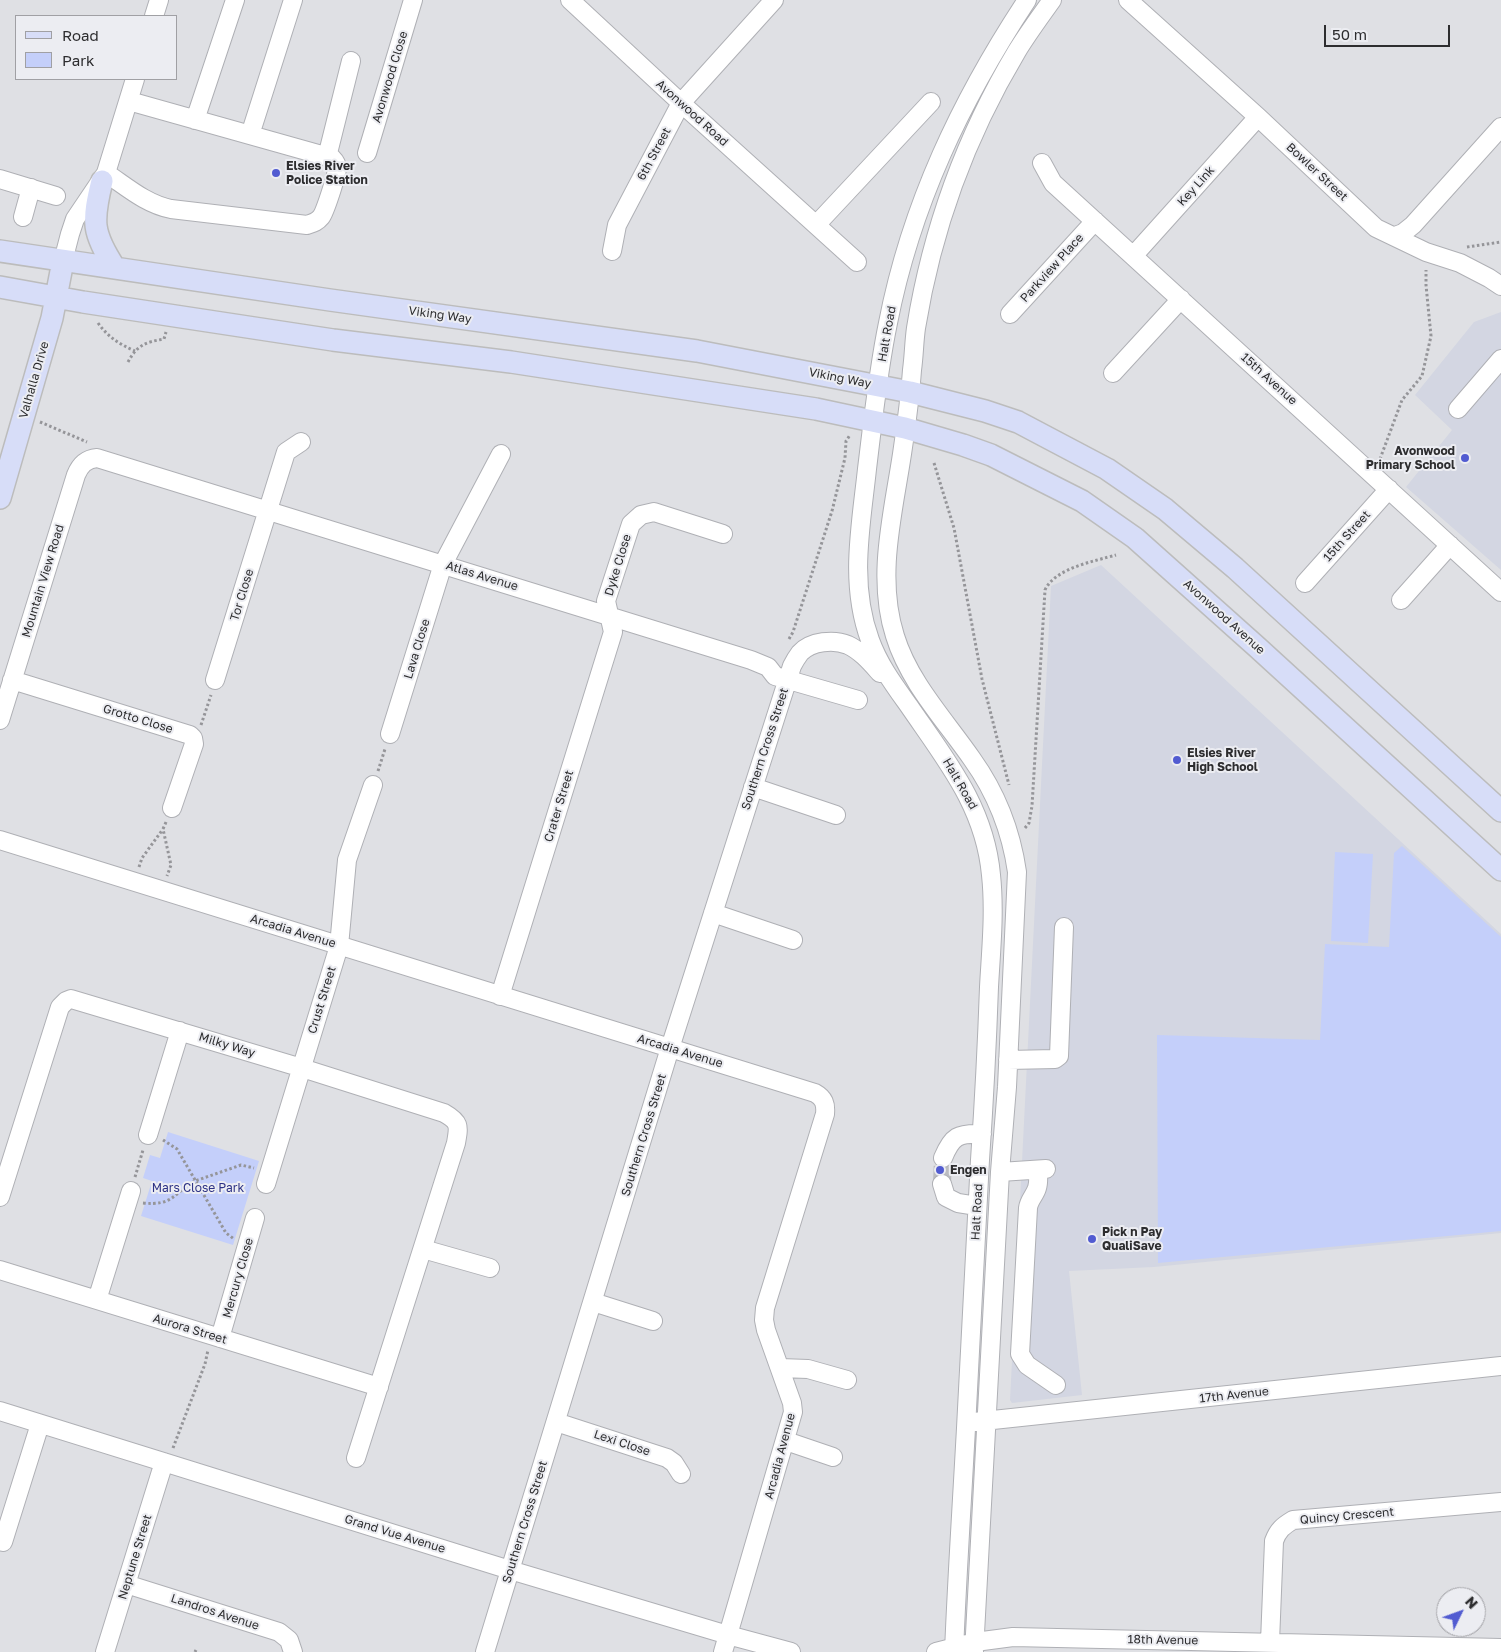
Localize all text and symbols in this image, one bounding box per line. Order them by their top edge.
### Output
legend [15,15,178,80]
scale bar [1326,15,1452,47]
text: 50 m [1332,25,1367,43]
text: Road [62,26,99,44]
street label: Avonwood Close [369,29,411,125]
text: Park [62,51,94,69]
street label: Avonwood Road [653,77,731,149]
street label: 6th Street [634,125,674,183]
street label: Bowler Street [1283,140,1351,204]
place label: Elsies River Police Station [286,159,368,187]
street label: Key Link [1174,163,1218,209]
marker: Elsies River Police Station [270,167,282,179]
street label: Parkview Place [1017,231,1087,305]
street label: Viking Way [408,303,472,327]
street label: Halt Road [875,305,899,363]
street label: Valhalla Drive [16,340,52,420]
street label: 15th Avenue [1238,350,1300,408]
street label: Viking Way [808,365,872,391]
place label: Avonwood Primary School [1366,444,1455,472]
marker: Avonwood Primary School [1459,452,1471,464]
street label: 15th Street [1320,508,1374,564]
street label: Mountain View Road [19,523,67,639]
street label: Dyke Close [602,532,634,598]
street label: Atlas Avenue [444,558,520,594]
street label: Tor Close [227,567,257,623]
street label: Avonwood Avenue [1180,577,1268,657]
street label: Lava Close [401,617,433,681]
street label: Southern Cross Street [738,686,792,812]
street label: Grotto Close [101,702,175,736]
place label: Elsies River High School [1187,746,1258,774]
marker: Elsies River High School [1171,754,1183,766]
street label: Halt Road [940,756,980,812]
street label: Crater Street [541,768,577,844]
street label: Arcadia Avenue [249,911,337,951]
street label: Crust Street [305,965,339,1035]
street label: Milky Way [197,1030,257,1060]
street label: Arcadia Avenue [636,1031,724,1071]
street label: Southern Cross Street [618,1072,670,1198]
place label: Engen [950,1163,986,1177]
marker: Engen [934,1164,946,1176]
park label: Mars Close Park [152,1181,244,1195]
street label: Halt Road [968,1183,986,1241]
place label: Pick n Pay QualiSave [1102,1225,1162,1253]
marker: Pick n Pay QualiSave [1086,1233,1098,1245]
street label: Mercury Close [220,1236,256,1320]
street label: Aurora Street [151,1311,229,1347]
street label: 17th Avenue [1199,1384,1269,1406]
street label: Arcadia Avenue [762,1411,798,1501]
street label: Lexi Close [592,1427,652,1459]
street label: Southern Cross Street [499,1459,551,1585]
street label: Quincy Crescent [1299,1505,1395,1527]
street label: Grand Vue Avenue [343,1512,447,1556]
street label: Neptune Street [115,1513,155,1601]
north arrow [1436,1587,1486,1637]
street label: Landros Avenue [169,1591,261,1633]
text: N [1462,1593,1482,1612]
street label: 18th Avenue [1128,1632,1198,1648]

